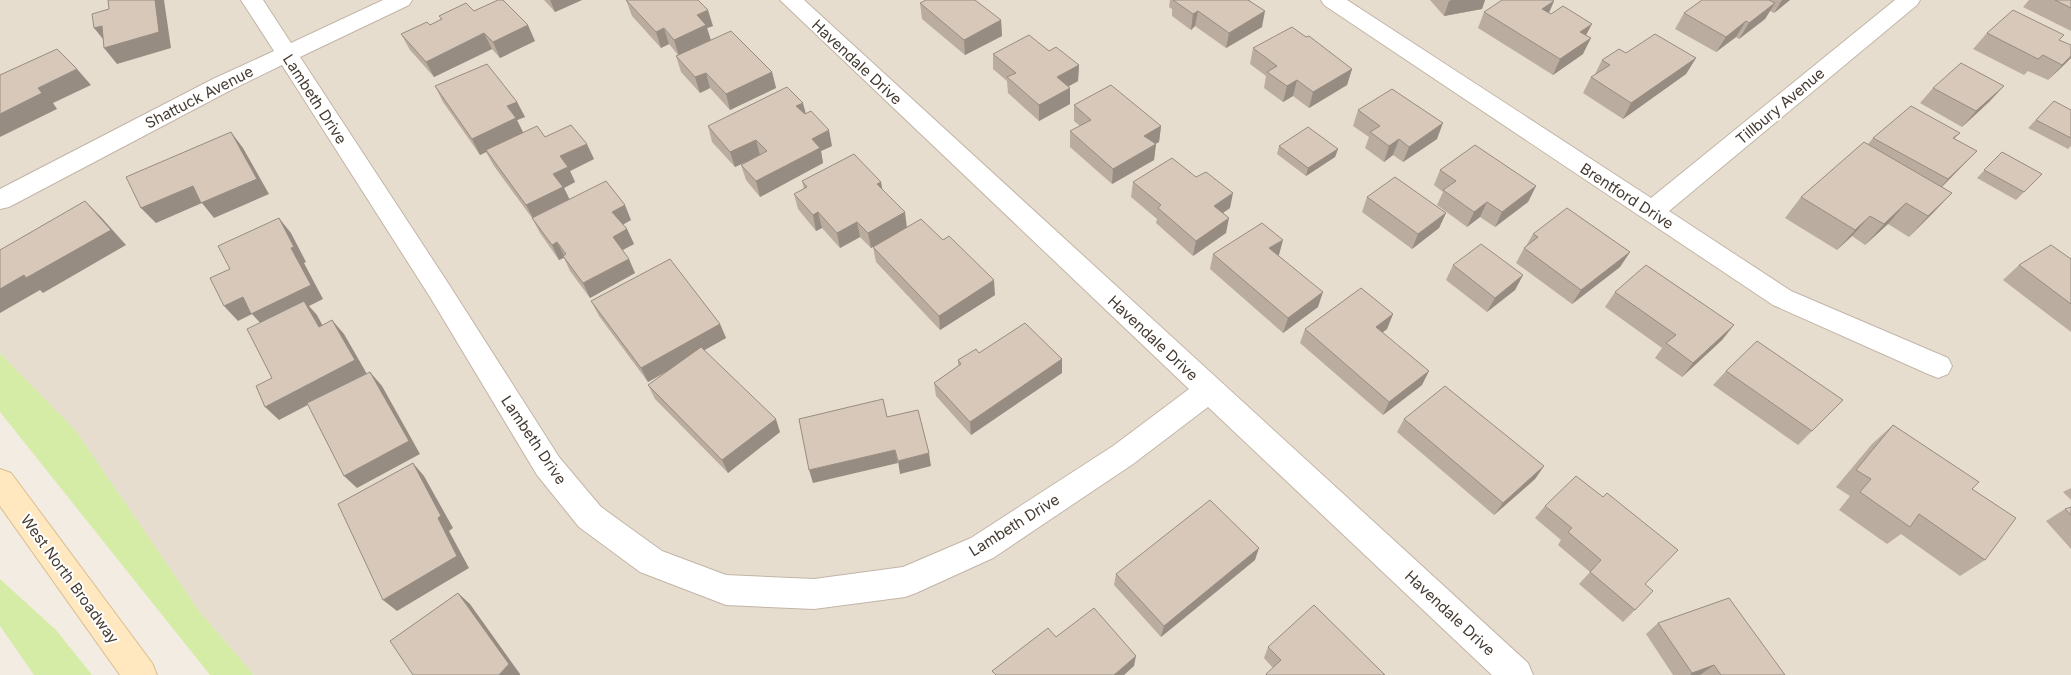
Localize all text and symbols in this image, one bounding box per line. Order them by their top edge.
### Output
street label: Havendale Drive [808,15,906,109]
street label: Lambeth Drive [279,51,351,147]
street label: Shattuck Avenue [142,62,256,132]
street label: Tillbury Avenue [1732,63,1828,149]
street label: Brentford Drive [1577,159,1677,233]
street label: Havendale Drive [1104,291,1202,385]
street label: Lambeth Drive [497,392,571,488]
street label: Lambeth Drive [965,490,1063,560]
street label: West North Broadway [17,511,124,648]
street label: Havendale Drive [1401,566,1499,660]

